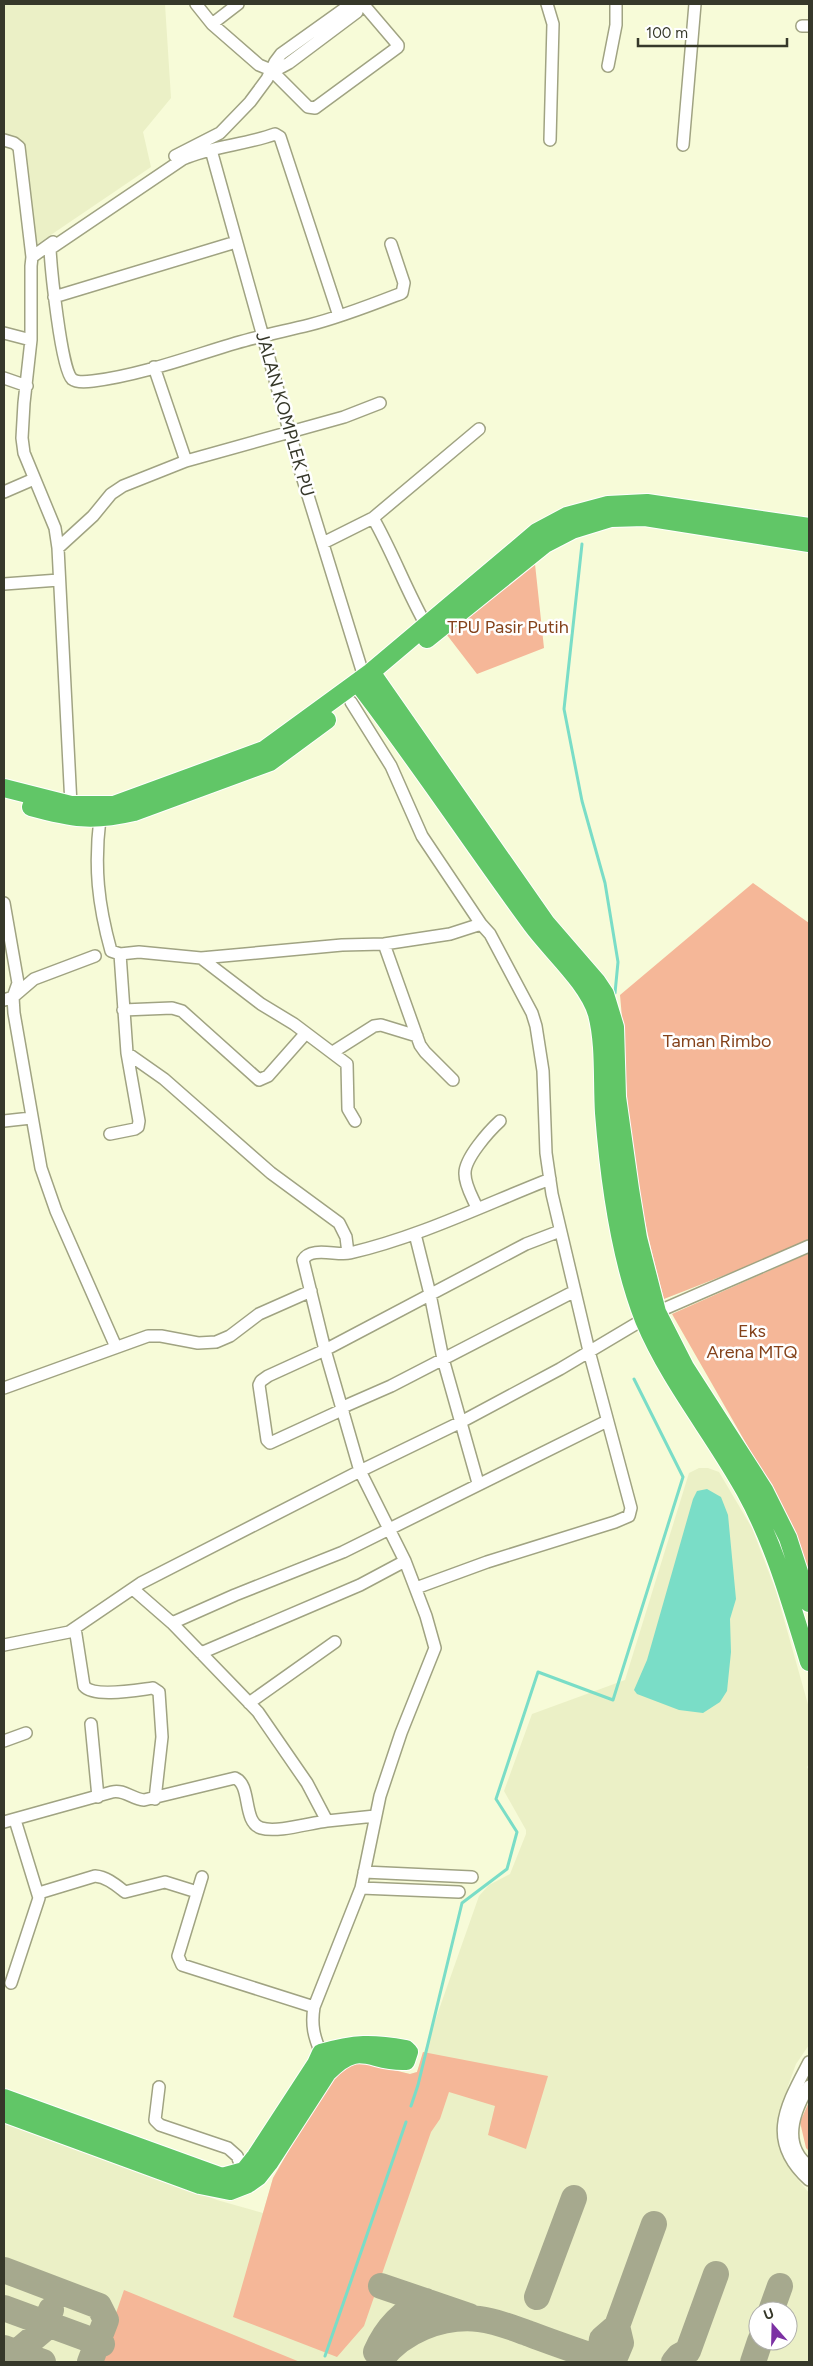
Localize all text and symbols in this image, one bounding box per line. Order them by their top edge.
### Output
scale bar [638,15,787,47]
text: 100 m [646,24,688,42]
street label: JALAN KOMPLEK PU [251,329,319,499]
park label: TPU Pasir Putih [447,616,569,638]
park label: Taman Rimbo [663,1030,771,1052]
park label: Eks Arena MTQ [707,1320,797,1363]
north arrow [748,2301,798,2351]
text: U [761,2305,776,2324]

